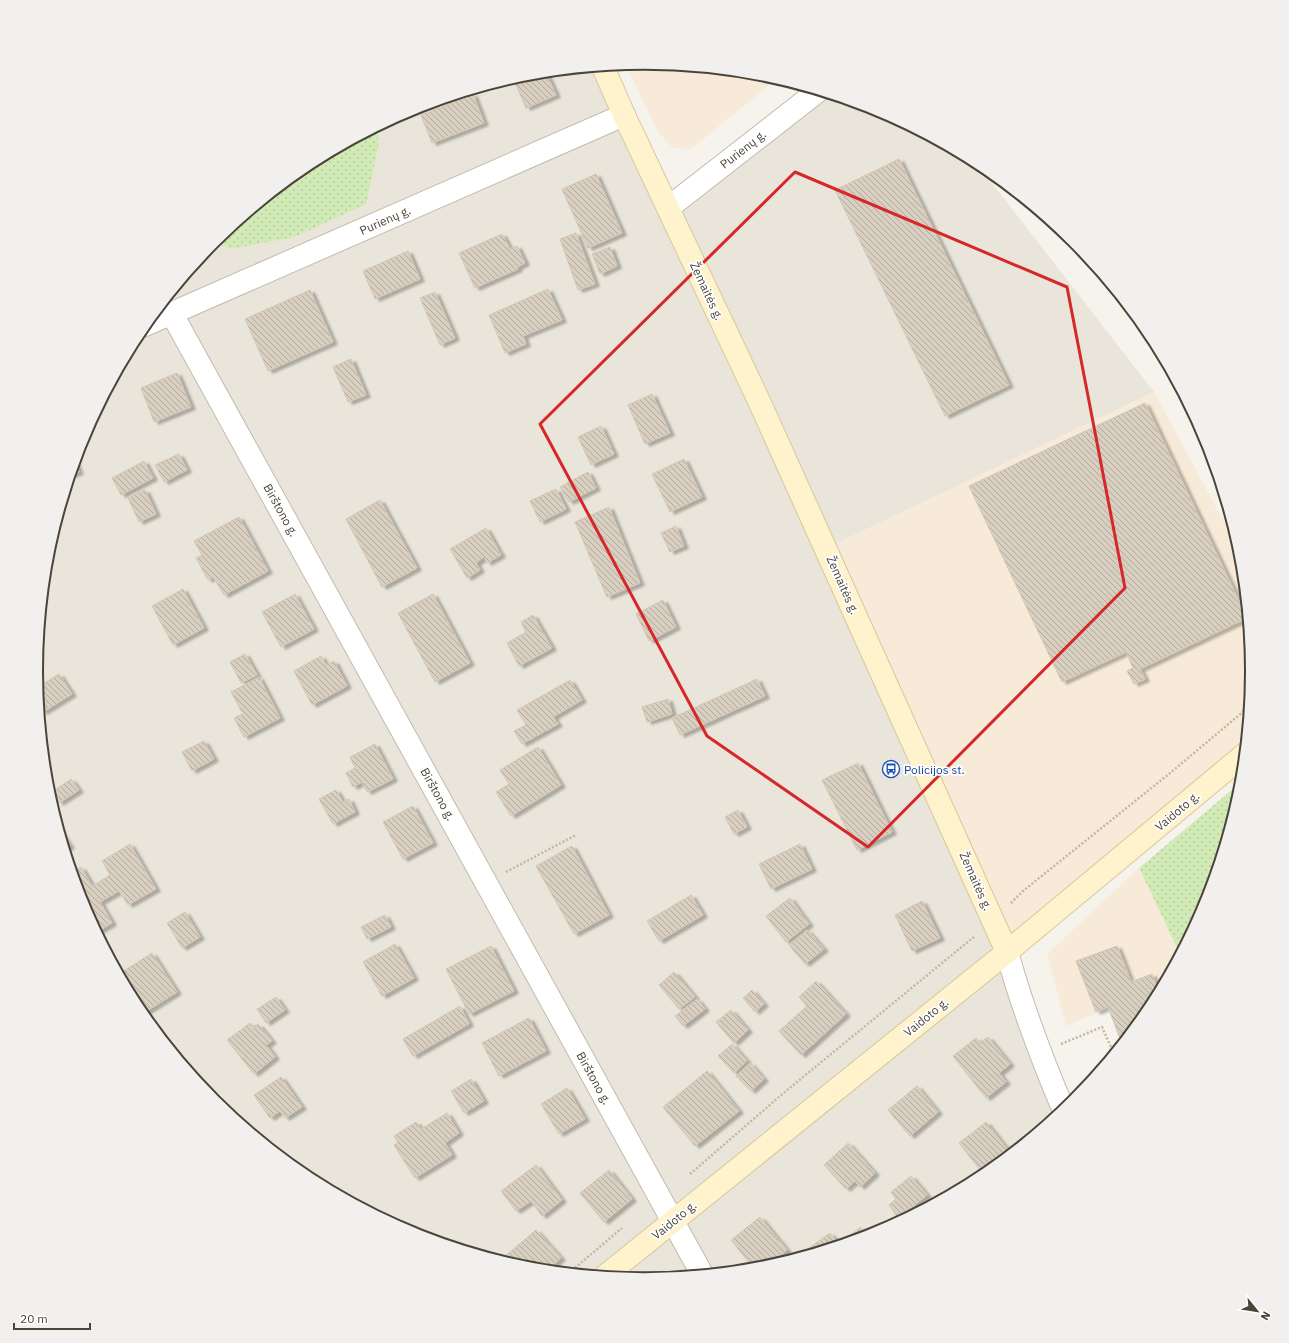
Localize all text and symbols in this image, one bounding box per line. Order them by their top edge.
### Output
street label: Purienų g. [717,126,769,172]
street label: Purienų g. [357,202,413,238]
street label: Žemaitės g. [687,259,727,323]
street label: Birštono g. [260,481,302,539]
street label: Žemaitės g. [823,553,863,617]
bus stop icon: Policijos st. [881,759,901,779]
place label: Policijos st. [904,762,965,777]
street label: Birštono g. [417,765,459,823]
street label: Vaidoto g. [1152,788,1202,834]
street label: Žemaitės g. [956,849,996,913]
street label: Vaidoto g. [900,994,952,1040]
street label: Birštono g. [573,1049,615,1107]
street label: Vaidoto g. [648,1197,700,1243]
north arrow [1237,1291,1277,1331]
scale bar [14,1305,90,1331]
text: N [1258,1309,1274,1323]
text: 20 m [20,1311,48,1326]

